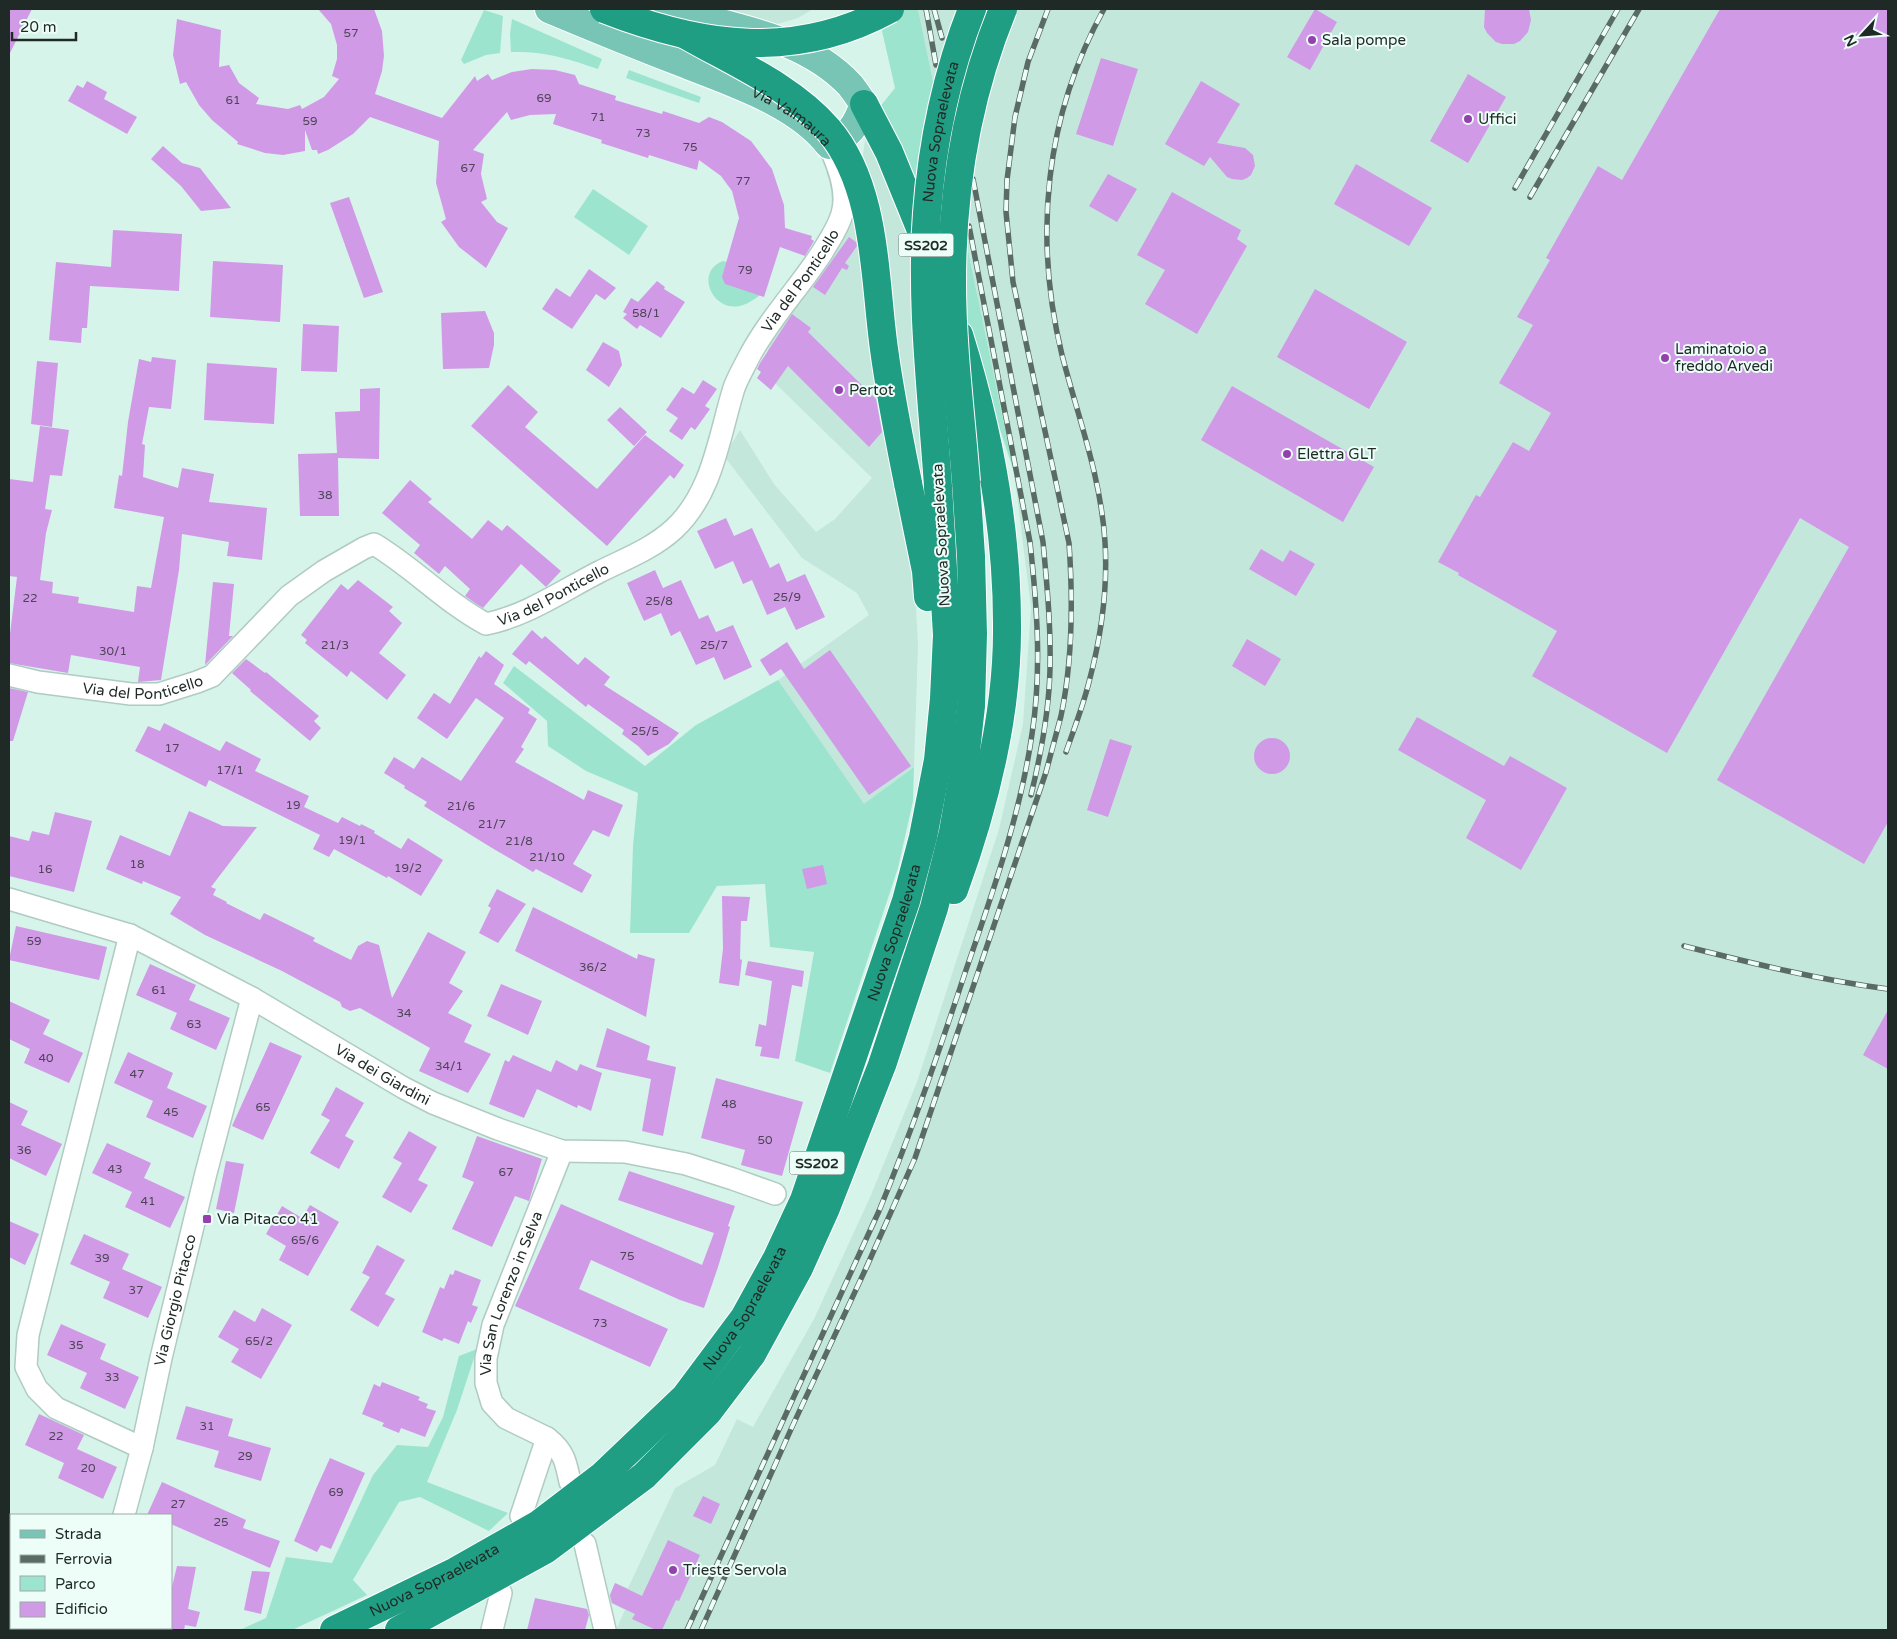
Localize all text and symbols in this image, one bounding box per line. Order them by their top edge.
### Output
scale bar [12,10,76,42]
north arrow [1837,10,1887,60]
text: 20 m [20,18,57,36]
house number: 57 [343,26,359,40]
place label: Sala pompe [1322,31,1406,49]
text: N [1841,32,1861,49]
marker: Sala pompe [1306,34,1318,46]
street label: Nuova Sopraelevata [919,59,963,203]
street label: Via Valmaura [748,83,835,150]
house number: 69 [536,91,552,105]
house number: 61 [225,93,241,107]
house number: 71 [590,110,606,124]
place label: Uffici [1478,110,1516,128]
marker: Uffici [1462,113,1474,125]
house number: 59 [302,114,318,128]
house number: 73 [635,126,651,140]
house number: 75 [682,140,698,154]
house number: 67 [460,161,476,175]
house number: 77 [735,174,751,188]
street label: Via del Ponticello [758,226,843,336]
road number: SS202 [898,234,954,256]
house number: 79 [737,263,753,277]
house number: 58/1 [632,306,660,320]
place label: Laminatoio a freddo Arvedi [1675,340,1773,375]
marker: Laminatoio a freddo Arvedi [1659,352,1671,364]
place label: Pertot [849,381,894,399]
marker: Pertot [833,384,845,396]
place label: Elettra GLT [1297,445,1376,463]
marker: Elettra GLT [1281,448,1293,460]
street label: Nuova Sopraelevata [928,463,954,607]
house number: 38 [317,488,333,502]
street label: Via del Ponticello [495,559,612,630]
house number: 25/9 [773,590,801,604]
house number: 22 [22,591,38,605]
house number: 25/8 [645,594,673,608]
house number: 21/3 [321,638,349,652]
house number: 25/7 [700,638,728,652]
house number: 30/1 [99,644,127,658]
street label: Via del Ponticello [81,671,206,703]
house number: 25/5 [631,724,659,738]
house number: 17 [164,741,180,755]
house number: 17/1 [216,763,244,777]
house number: 19 [285,798,301,812]
house number: 21/6 [447,799,475,813]
house number: 21/7 [478,817,506,831]
house number: 19/1 [338,833,366,847]
house number: 21/8 [505,834,533,848]
house number: 21/10 [529,850,565,864]
house number: 18 [129,857,145,871]
house number: 19/2 [394,861,422,875]
house number: 16 [37,862,53,876]
street label: Nuova Sopraelevata [863,862,924,1004]
house number: 59 [26,934,42,948]
house number: 36/2 [579,960,607,974]
house number: 61 [151,983,167,997]
house number: 34 [396,1006,412,1020]
house number: 63 [186,1017,202,1031]
street label: Via dei Giardini [332,1040,433,1109]
house number: 40 [38,1051,54,1065]
house number: 34/1 [435,1059,463,1073]
house number: 47 [129,1067,145,1081]
house number: 48 [721,1097,737,1111]
house number: 65 [255,1100,271,1114]
house number: 45 [163,1105,179,1119]
house number: 50 [757,1133,773,1147]
house number: 36 [16,1143,32,1157]
road number: SS202 [790,1152,844,1174]
house number: 43 [107,1162,123,1176]
house number: 67 [498,1165,514,1179]
house number: 41 [140,1194,156,1208]
street label: Via San Lorenzo in Selva [476,1208,546,1376]
place label: Via Pitacco 41 [217,1210,319,1228]
marker: Via Pitacco 41 [201,1213,213,1225]
street label: Via Giorgio Pitacco [151,1232,200,1368]
house number: 65/6 [291,1233,319,1247]
street label: Nuova Sopraelevata [699,1243,790,1374]
house number: 75 [619,1249,635,1263]
house number: 39 [94,1251,110,1265]
house number: 37 [128,1283,144,1297]
house number: 73 [592,1316,608,1330]
house number: 65/2 [245,1334,273,1348]
house number: 35 [68,1338,84,1352]
house number: 33 [104,1370,120,1384]
house number: 31 [199,1419,215,1433]
house number: 22 [48,1429,64,1443]
house number: 29 [237,1449,253,1463]
house number: 20 [80,1461,96,1475]
house number: 69 [328,1485,344,1499]
house number: 27 [170,1497,186,1511]
legend [10,1514,172,1629]
house number: 25 [213,1515,229,1529]
text: Strada [55,1525,102,1543]
street label: Nuova Sopraelevata [366,1539,502,1621]
text: Ferrovia [55,1550,112,1568]
place label: Trieste Servola [683,1561,787,1579]
marker: Trieste Servola [667,1564,679,1576]
text: Parco [55,1575,96,1593]
text: Edificio [55,1600,108,1618]

